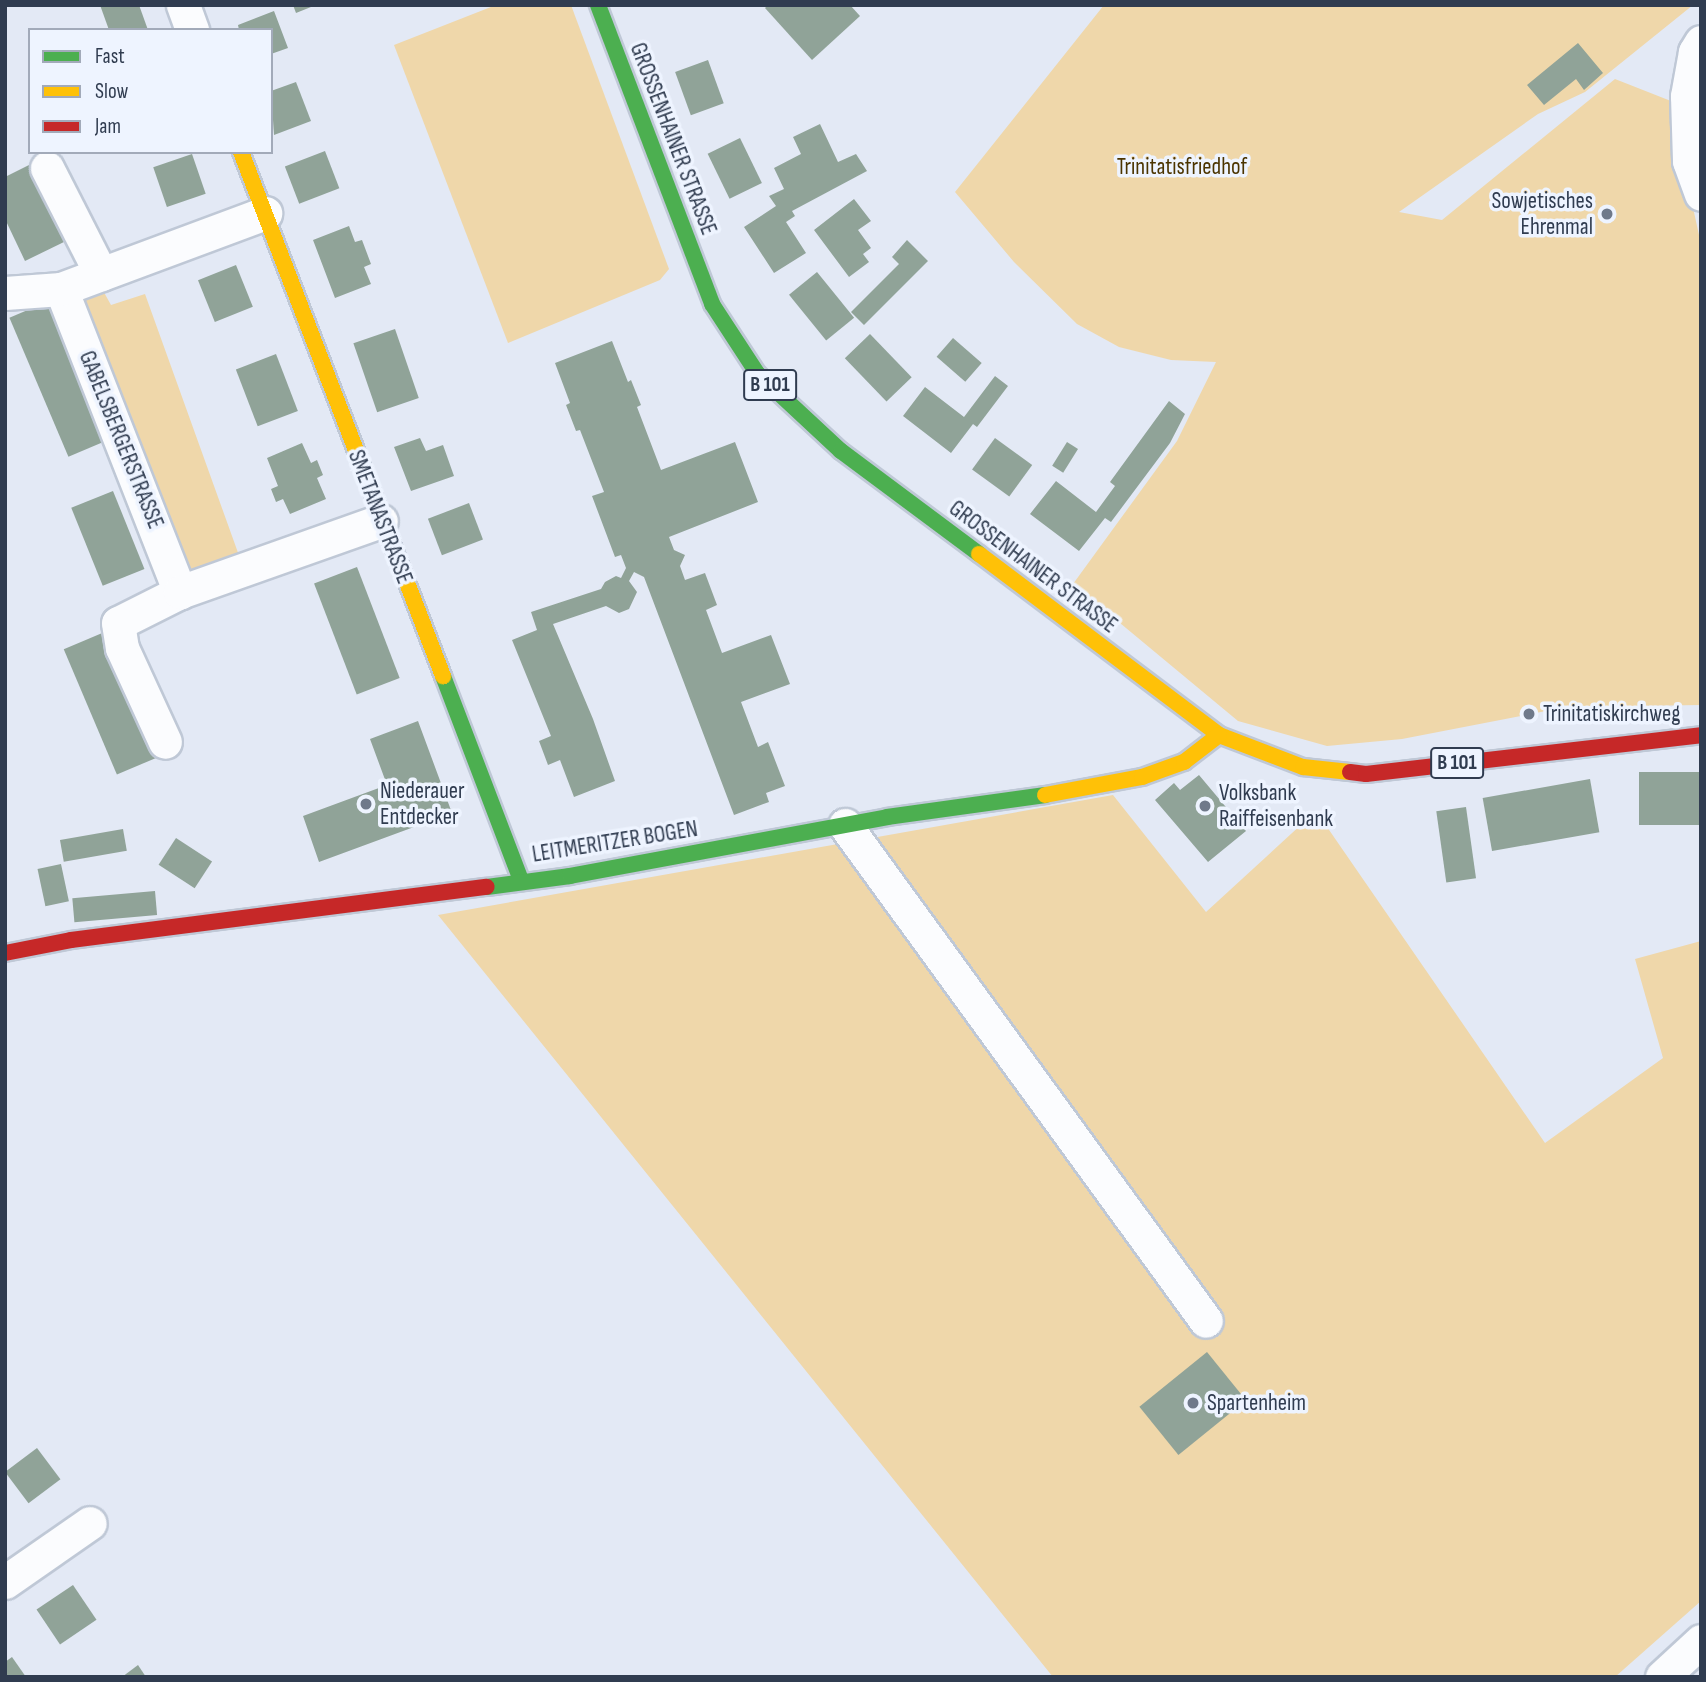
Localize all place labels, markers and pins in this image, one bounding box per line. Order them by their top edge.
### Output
place label: Sowjetisches Ehrenmal [1491,187,1593,241]
marker: Sowjetisches Ehrenmal [1599,206,1615,222]
place label: Trinitatiskirchweg [1543,700,1681,728]
marker: Trinitatiskirchweg [1521,706,1537,722]
place label: Niederauer Entdecker [380,777,465,831]
place label: Volksbank Raiffeisenbank [1219,779,1333,833]
marker: Niederauer Entdecker [358,796,374,812]
marker: Volksbank Raiffeisenbank [1197,798,1213,814]
place label: Spartenheim [1207,1389,1306,1417]
marker: Spartenheim [1185,1395,1201,1411]

